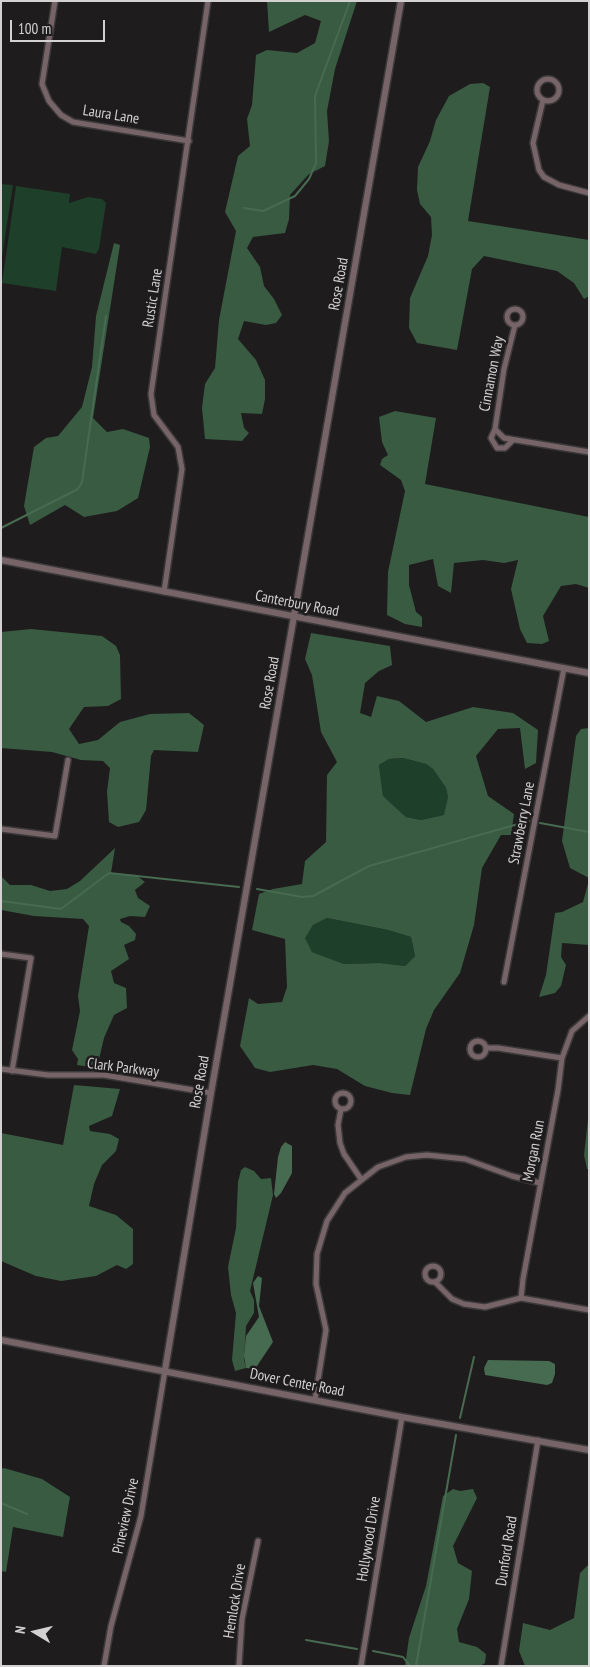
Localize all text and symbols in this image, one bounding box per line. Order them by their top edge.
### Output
scale bar [12,10,108,42]
text: 100 m [18,19,51,38]
street label: Laura Lane [82,102,140,128]
street label: Rose Road [326,256,352,312]
street label: Rustic Lane [139,267,167,329]
street label: Cinnamon Way [476,335,508,413]
street label: Canterbury Road [254,587,340,621]
street label: Rose Road [257,655,283,711]
street label: Strawberry Lane [505,780,539,866]
street label: Rose Road [187,1054,213,1110]
street label: Clark Parkway [86,1055,160,1081]
street label: Morgan Run [519,1119,549,1183]
street label: Dover Center Road [248,1365,346,1401]
street label: Pineview Drive [109,1476,143,1556]
street label: Hollywood Drive [353,1495,385,1583]
street label: Dunford Road [493,1515,521,1587]
street label: Hemlock Drive [220,1562,250,1640]
north arrow [10,1607,60,1657]
text: N [11,1625,30,1635]

